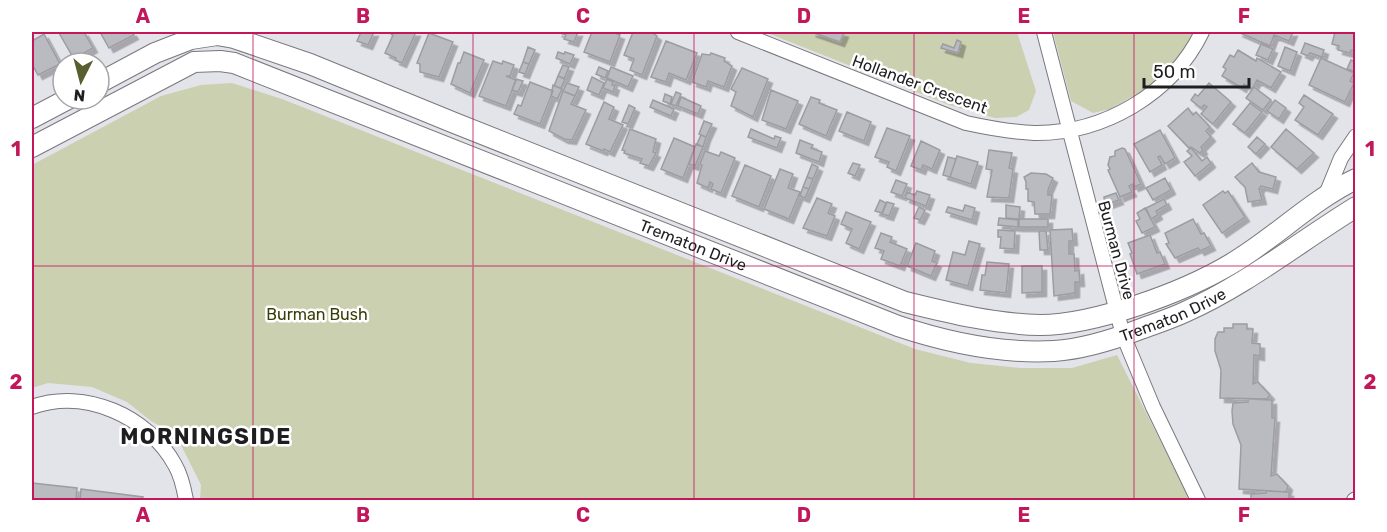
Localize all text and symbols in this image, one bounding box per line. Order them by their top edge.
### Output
text: A [136,4,151,28]
text: B [356,4,370,28]
text: C [576,4,590,28]
text: D [797,4,811,28]
text: E [1018,4,1030,28]
text: F [1238,4,1250,28]
north arrow [51,51,111,111]
street label: Hollander Crescent [850,51,990,118]
scale bar [1144,51,1249,89]
text: 50 m [1153,61,1196,83]
text: N [73,85,86,105]
text: 1 [11,137,21,161]
text: 1 [1365,137,1375,161]
street label: Burman Drive [1094,199,1139,302]
street label: Trematon Drive [637,216,749,275]
street label: Trematon Drive [1117,284,1229,346]
park label: Burman Bush [266,305,368,324]
text: 2 [10,370,23,394]
text: 2 [1364,370,1377,394]
district label: MORNINGSIDE [120,423,292,450]
text: A [136,503,151,527]
text: B [356,503,370,527]
text: C [576,503,590,527]
text: D [797,503,811,527]
text: E [1018,503,1030,527]
text: F [1238,503,1250,527]

